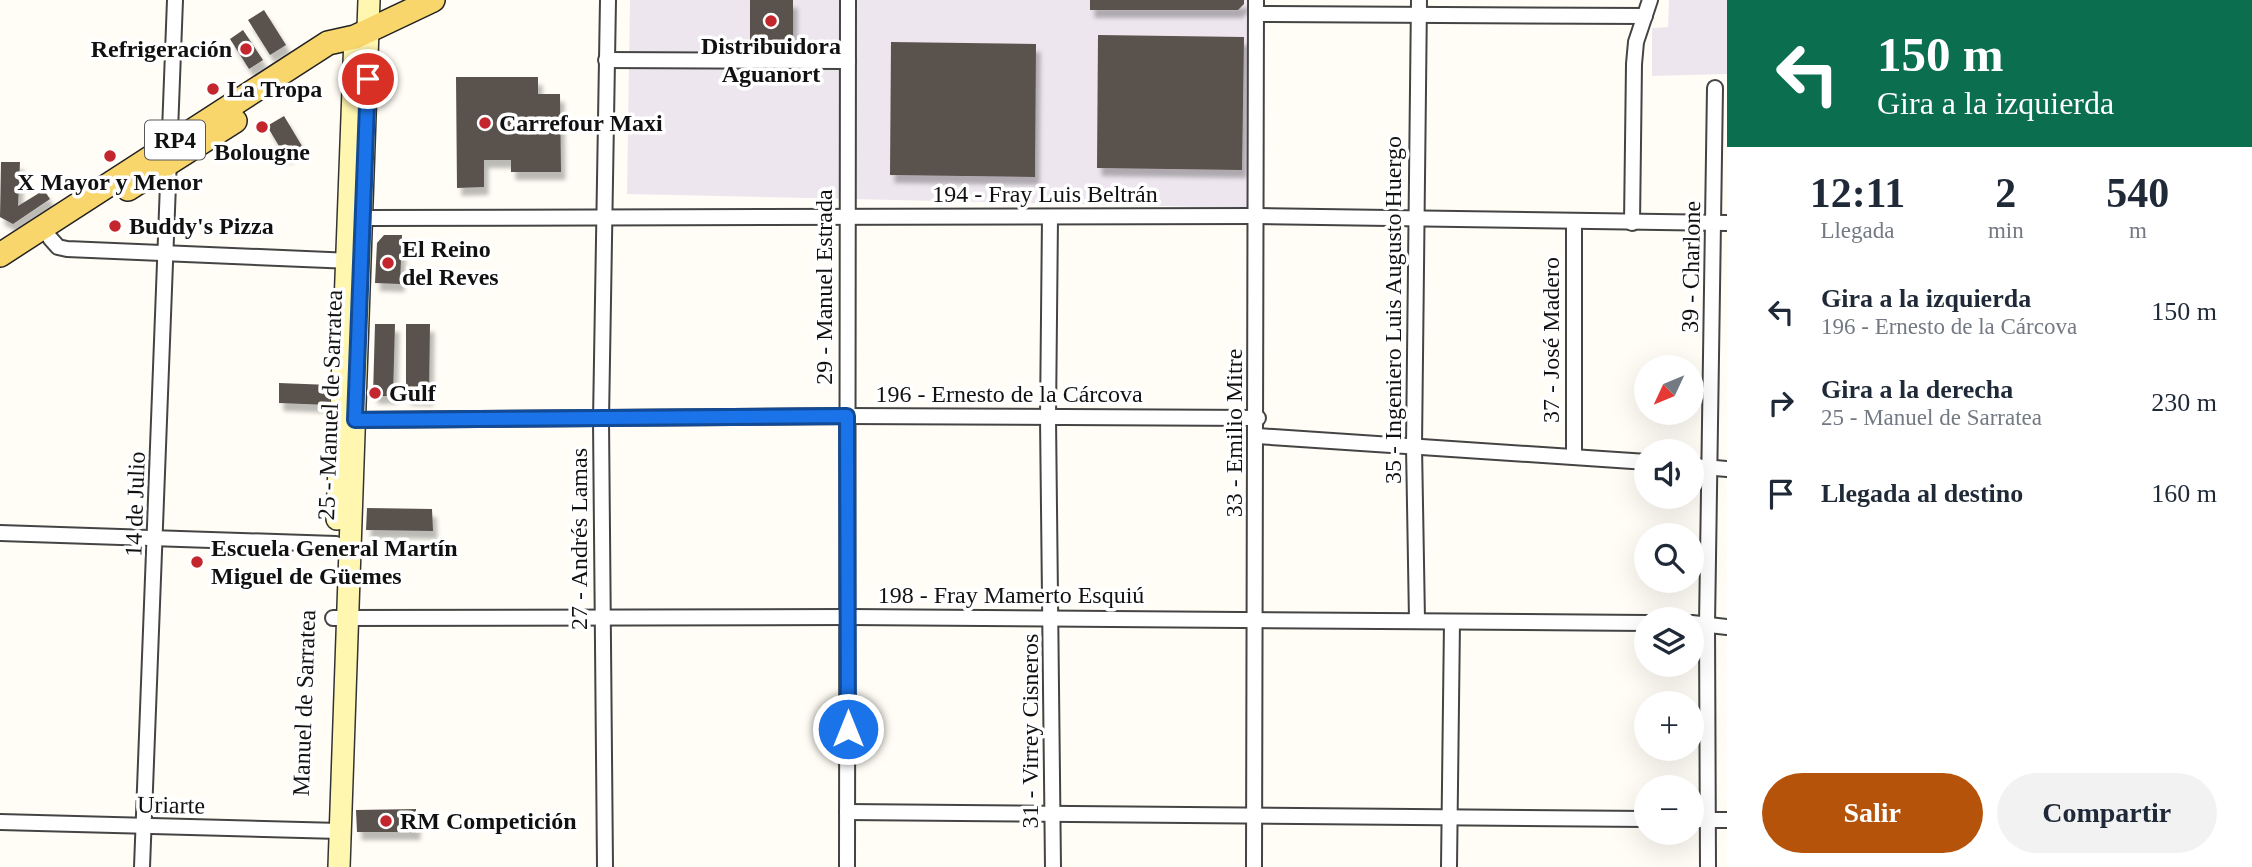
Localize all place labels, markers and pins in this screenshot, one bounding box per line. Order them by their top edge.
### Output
marker: Distribuidora Aguanort [763,13,779,29]
place label: Distribuidora Aguanort [701,33,841,87]
place label: Refrigeración [91,36,232,62]
marker: Refrigeración [238,41,254,57]
pin [338,49,398,109]
place label: La Tropa [227,76,322,102]
marker: La Tropa [205,81,221,97]
place label: Carrefour Maxi [499,110,663,136]
marker: Carrefour Maxi [477,115,493,131]
marker: Bolougne [254,119,270,135]
place label: Bolougne [214,139,310,165]
marker: X Mayor y Menor [102,148,118,164]
place label: X Mayor y Menor [17,169,203,195]
place label: Buddy's Pizza [129,213,274,239]
marker: Buddy's Pizza [107,218,123,234]
place label: El Reino del Reves [402,236,499,290]
marker: El Reino del Reves [380,255,396,271]
place label: Gulf [389,380,437,406]
marker: Gulf [367,385,383,401]
place label: Escuela General Martín Miguel de Güemes [211,535,458,589]
marker: Escuela General Martín Miguel de Güemes [189,554,205,570]
place label: RM Competición [400,808,577,834]
marker: RM Competición [378,813,394,829]

